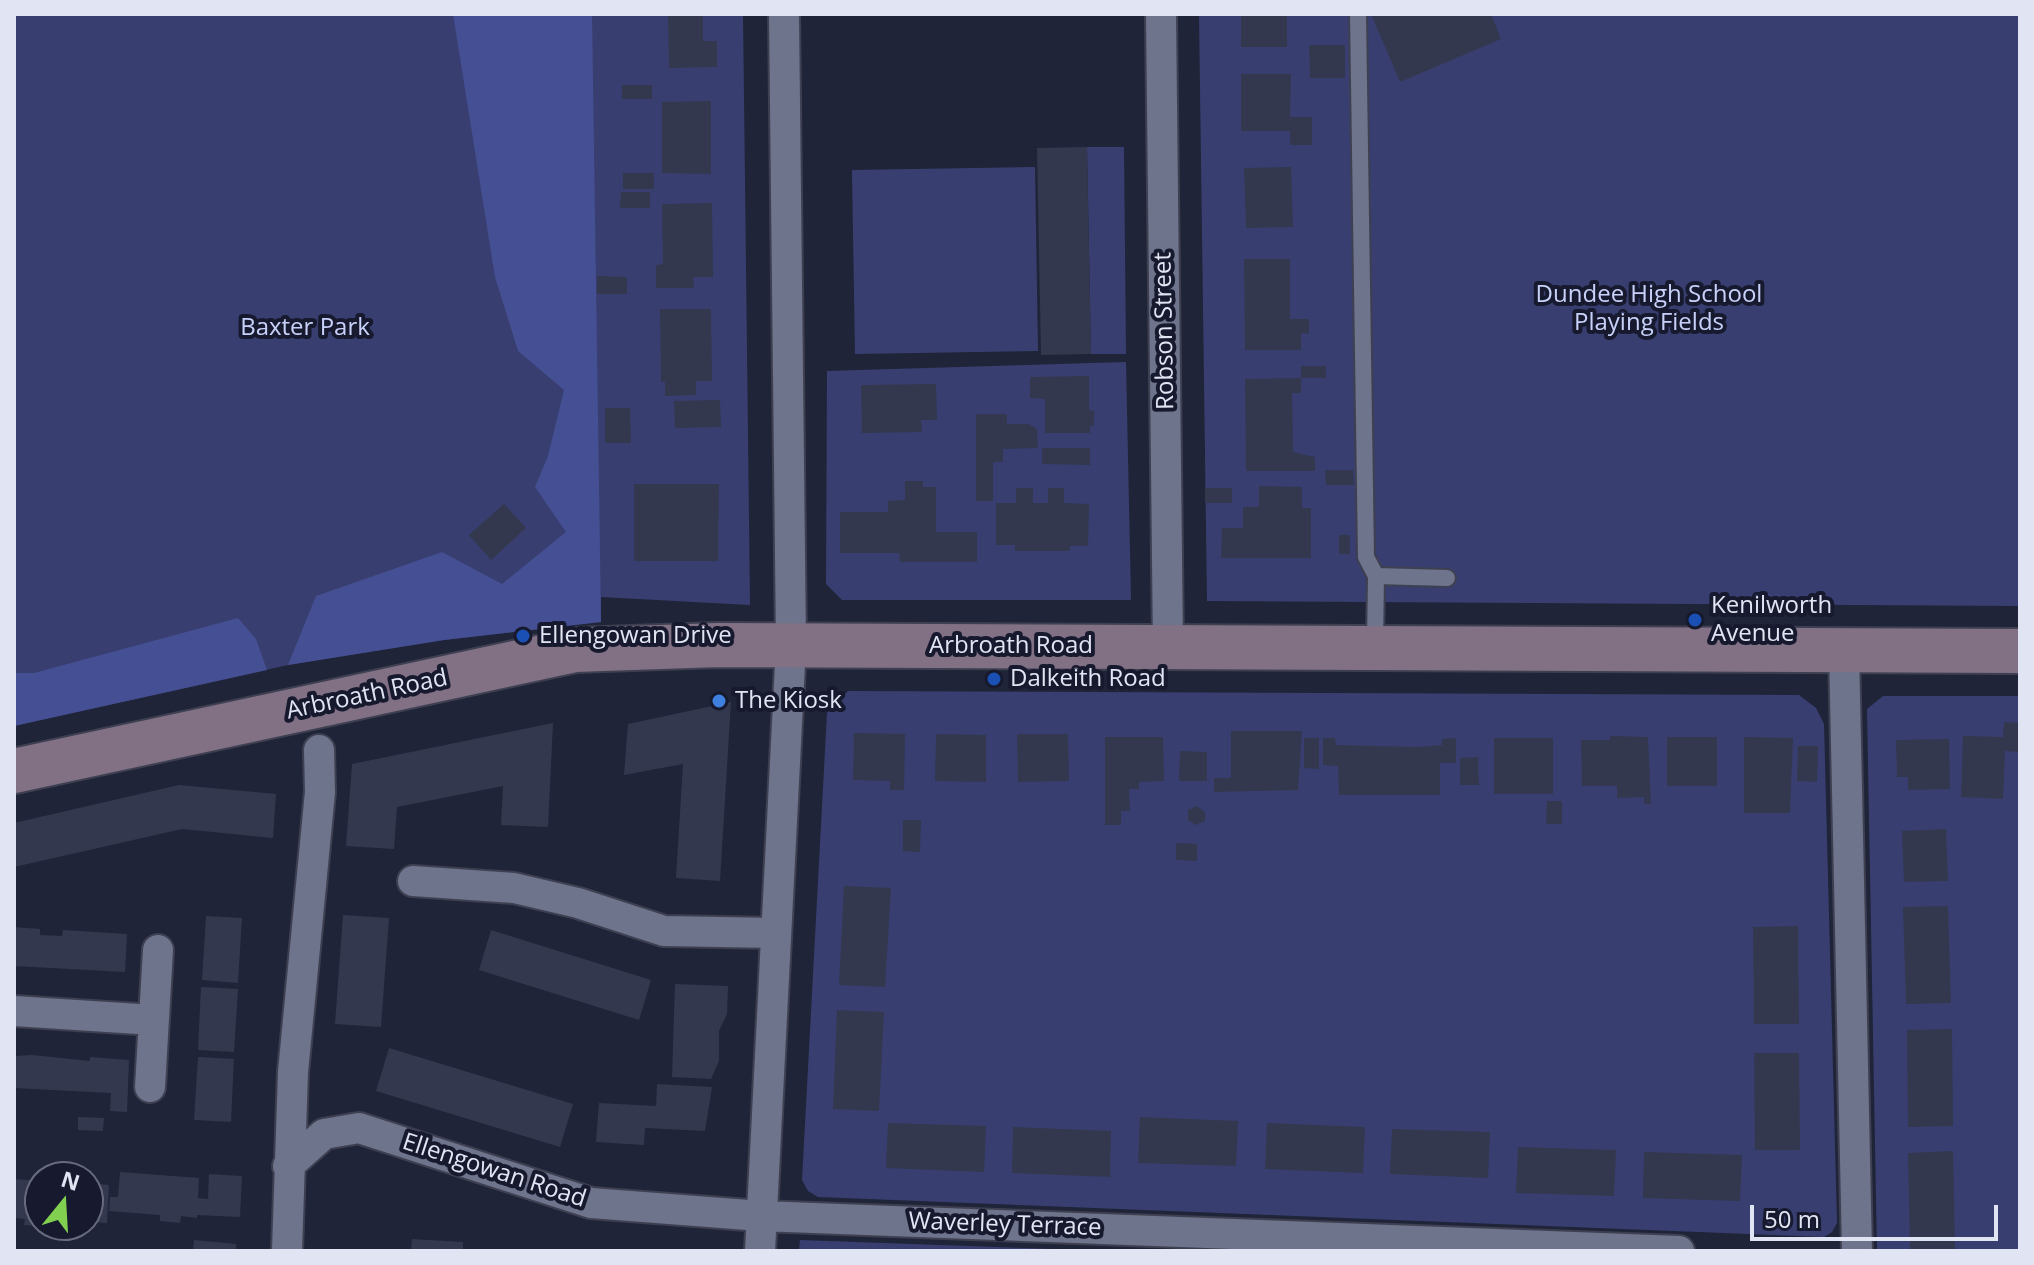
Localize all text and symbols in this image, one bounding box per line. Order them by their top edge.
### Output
street label: Robson Street [1149,252,1181,410]
park label: Dundee High School Playing Fields [1536,281,1762,337]
park label: Baxter Park [240,314,370,342]
place label: Kenilworth Avenue [1711,592,1832,648]
marker: Kenilworth Avenue [1686,611,1704,629]
place label: Ellengowan Drive [539,622,732,650]
marker: Ellengowan Drive [514,627,532,645]
street label: Arbroath Road [929,632,1093,660]
street label: Arbroath Road [284,664,450,726]
place label: Dalkeith Road [1010,665,1166,693]
marker: Dalkeith Road [985,670,1003,688]
place label: The Kiosk [735,687,842,715]
marker: The Kiosk [710,692,728,710]
street label: Ellengowan Road [399,1128,589,1214]
north arrow [24,1161,104,1241]
text: N [58,1163,84,1197]
scale bar [1754,1189,2002,1239]
text: 50 m [1764,1202,1820,1235]
street label: Waverley Terrace [908,1207,1102,1243]

